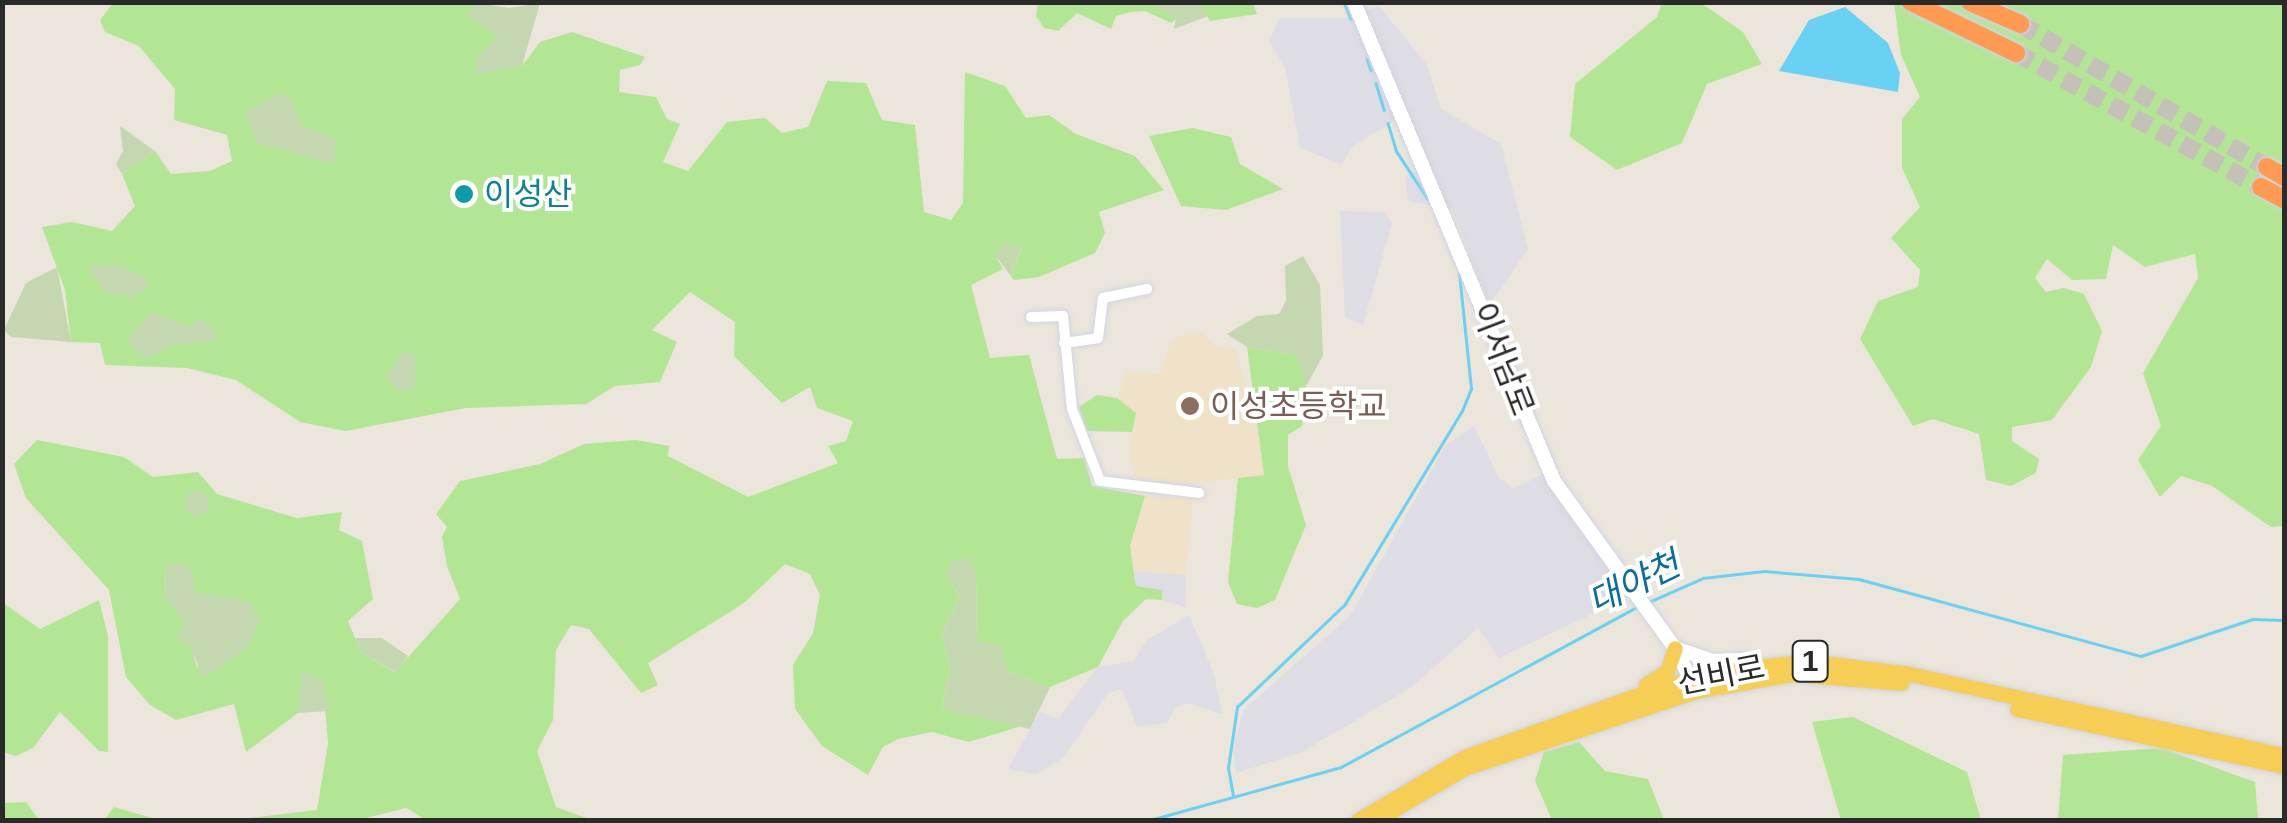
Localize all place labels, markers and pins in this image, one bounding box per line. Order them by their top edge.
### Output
place label: 이성산 [484,175,572,213]
marker: 이성산 [453,183,475,205]
place label: 이성초등학교 [1210,387,1387,425]
marker: 이성초등학교 [1179,395,1201,417]

